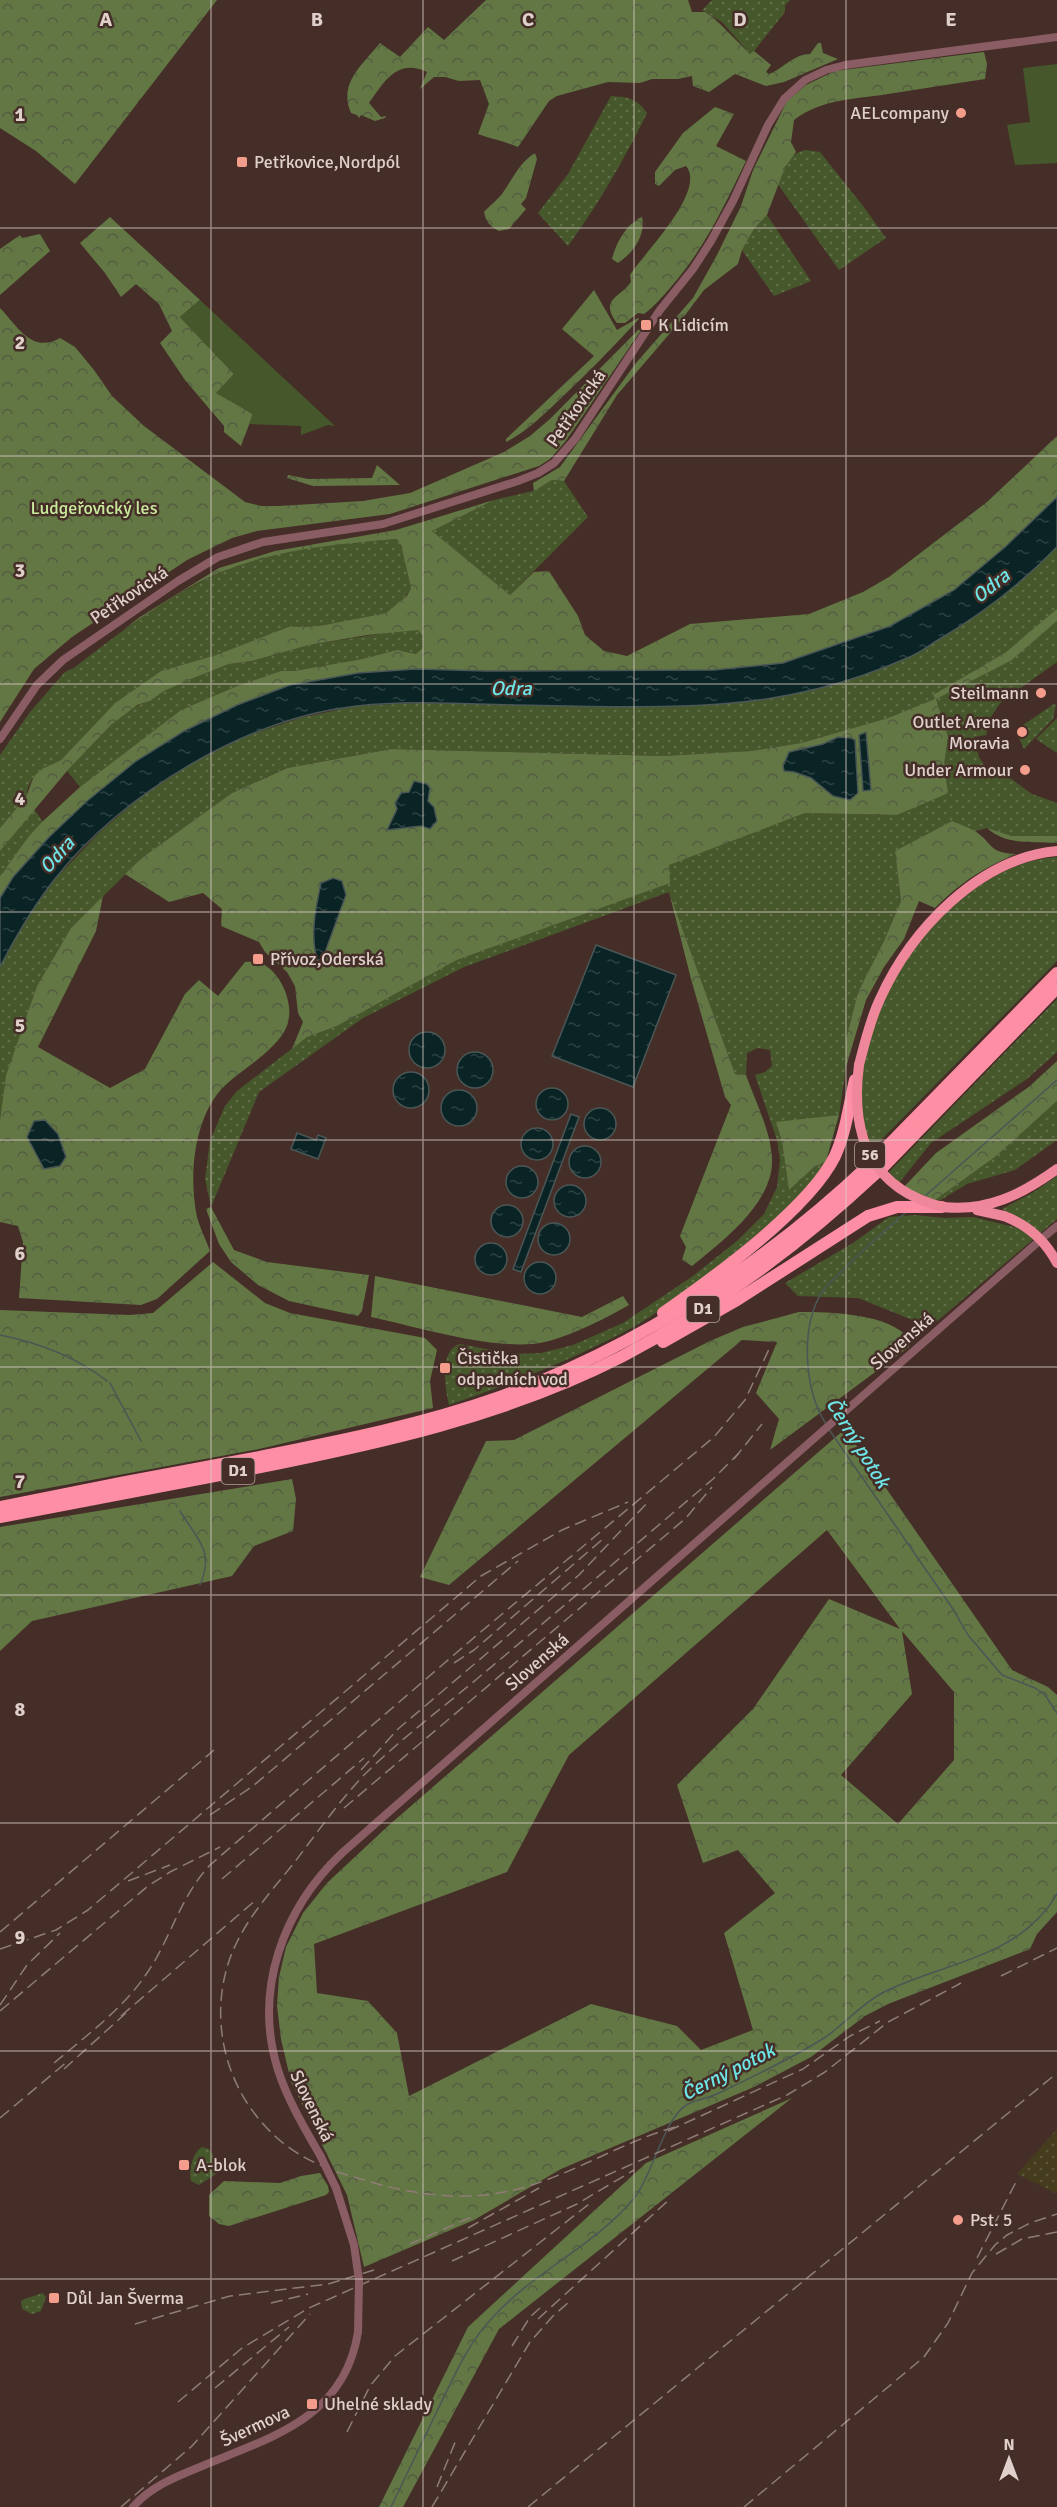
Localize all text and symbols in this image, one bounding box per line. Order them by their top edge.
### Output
text: A [100,7,113,32]
text: B [311,7,323,32]
text: C [522,7,534,32]
text: D [733,7,747,32]
text: E [945,7,957,32]
text: 1 [15,102,26,127]
place label: AELcompany [850,102,950,124]
marker: AELcompany [954,106,968,120]
place label: Petřkovice,Nordpól [254,151,400,173]
marker: Petřkovice,Nordpól [235,155,249,169]
place label: K Lidicím [658,314,729,336]
marker: K Lidicím [639,318,653,332]
text: 2 [15,330,25,355]
street label: Petřkovická [541,365,611,451]
park label: Ludgeřovický les [30,497,158,519]
text: 3 [15,558,25,583]
street label: Petřkovická [86,561,172,629]
water label: Odra [967,563,1016,609]
water label: Odra [490,676,532,701]
place label: Steilmann [951,682,1029,704]
marker: Steilmann [1034,686,1048,700]
place label: Outlet Arena Moravia [912,711,1010,754]
marker: Outlet Arena Moravia [1015,725,1029,739]
place label: Under Armour [904,759,1013,781]
marker: Under Armour [1018,763,1032,777]
text: 4 [15,786,26,811]
water label: Odra [34,831,81,879]
place label: Přívoz,Oderská [270,948,384,970]
marker: Přívoz,Oderská [251,952,265,966]
text: 5 [15,1013,25,1038]
road number: 56 [855,1142,885,1168]
text: 6 [15,1241,26,1266]
road number: D1 [686,1296,720,1322]
street label: Slovenská [866,1307,938,1375]
place label: Čistička odpadních vod [457,1347,568,1390]
marker: Čistička odpadních vod [438,1361,452,1375]
water label: Černý potok [820,1393,897,1494]
road number: D1 [222,1458,254,1484]
text: 7 [15,1469,26,1494]
street label: Slovenská [501,1628,573,1696]
text: 8 [15,1697,26,1722]
text: 9 [15,1925,26,1950]
water label: Černý potok [677,2037,781,2106]
street label: Slovenská [285,2067,339,2145]
place label: A-blok [196,2154,246,2176]
marker: A-blok [177,2158,191,2172]
place label: Pst. 5 [970,2209,1012,2231]
marker: Pst. 5 [951,2213,965,2227]
place label: Důl Jan Šverma [66,2287,184,2309]
marker: Důl Jan Šverma [47,2291,61,2305]
place label: Uhelné sklady [324,2393,432,2415]
marker: Uhelné sklady [305,2397,319,2411]
street label: Švermova [217,2400,293,2452]
north arrow [979,2429,1039,2489]
text: N [1003,2435,1015,2455]

